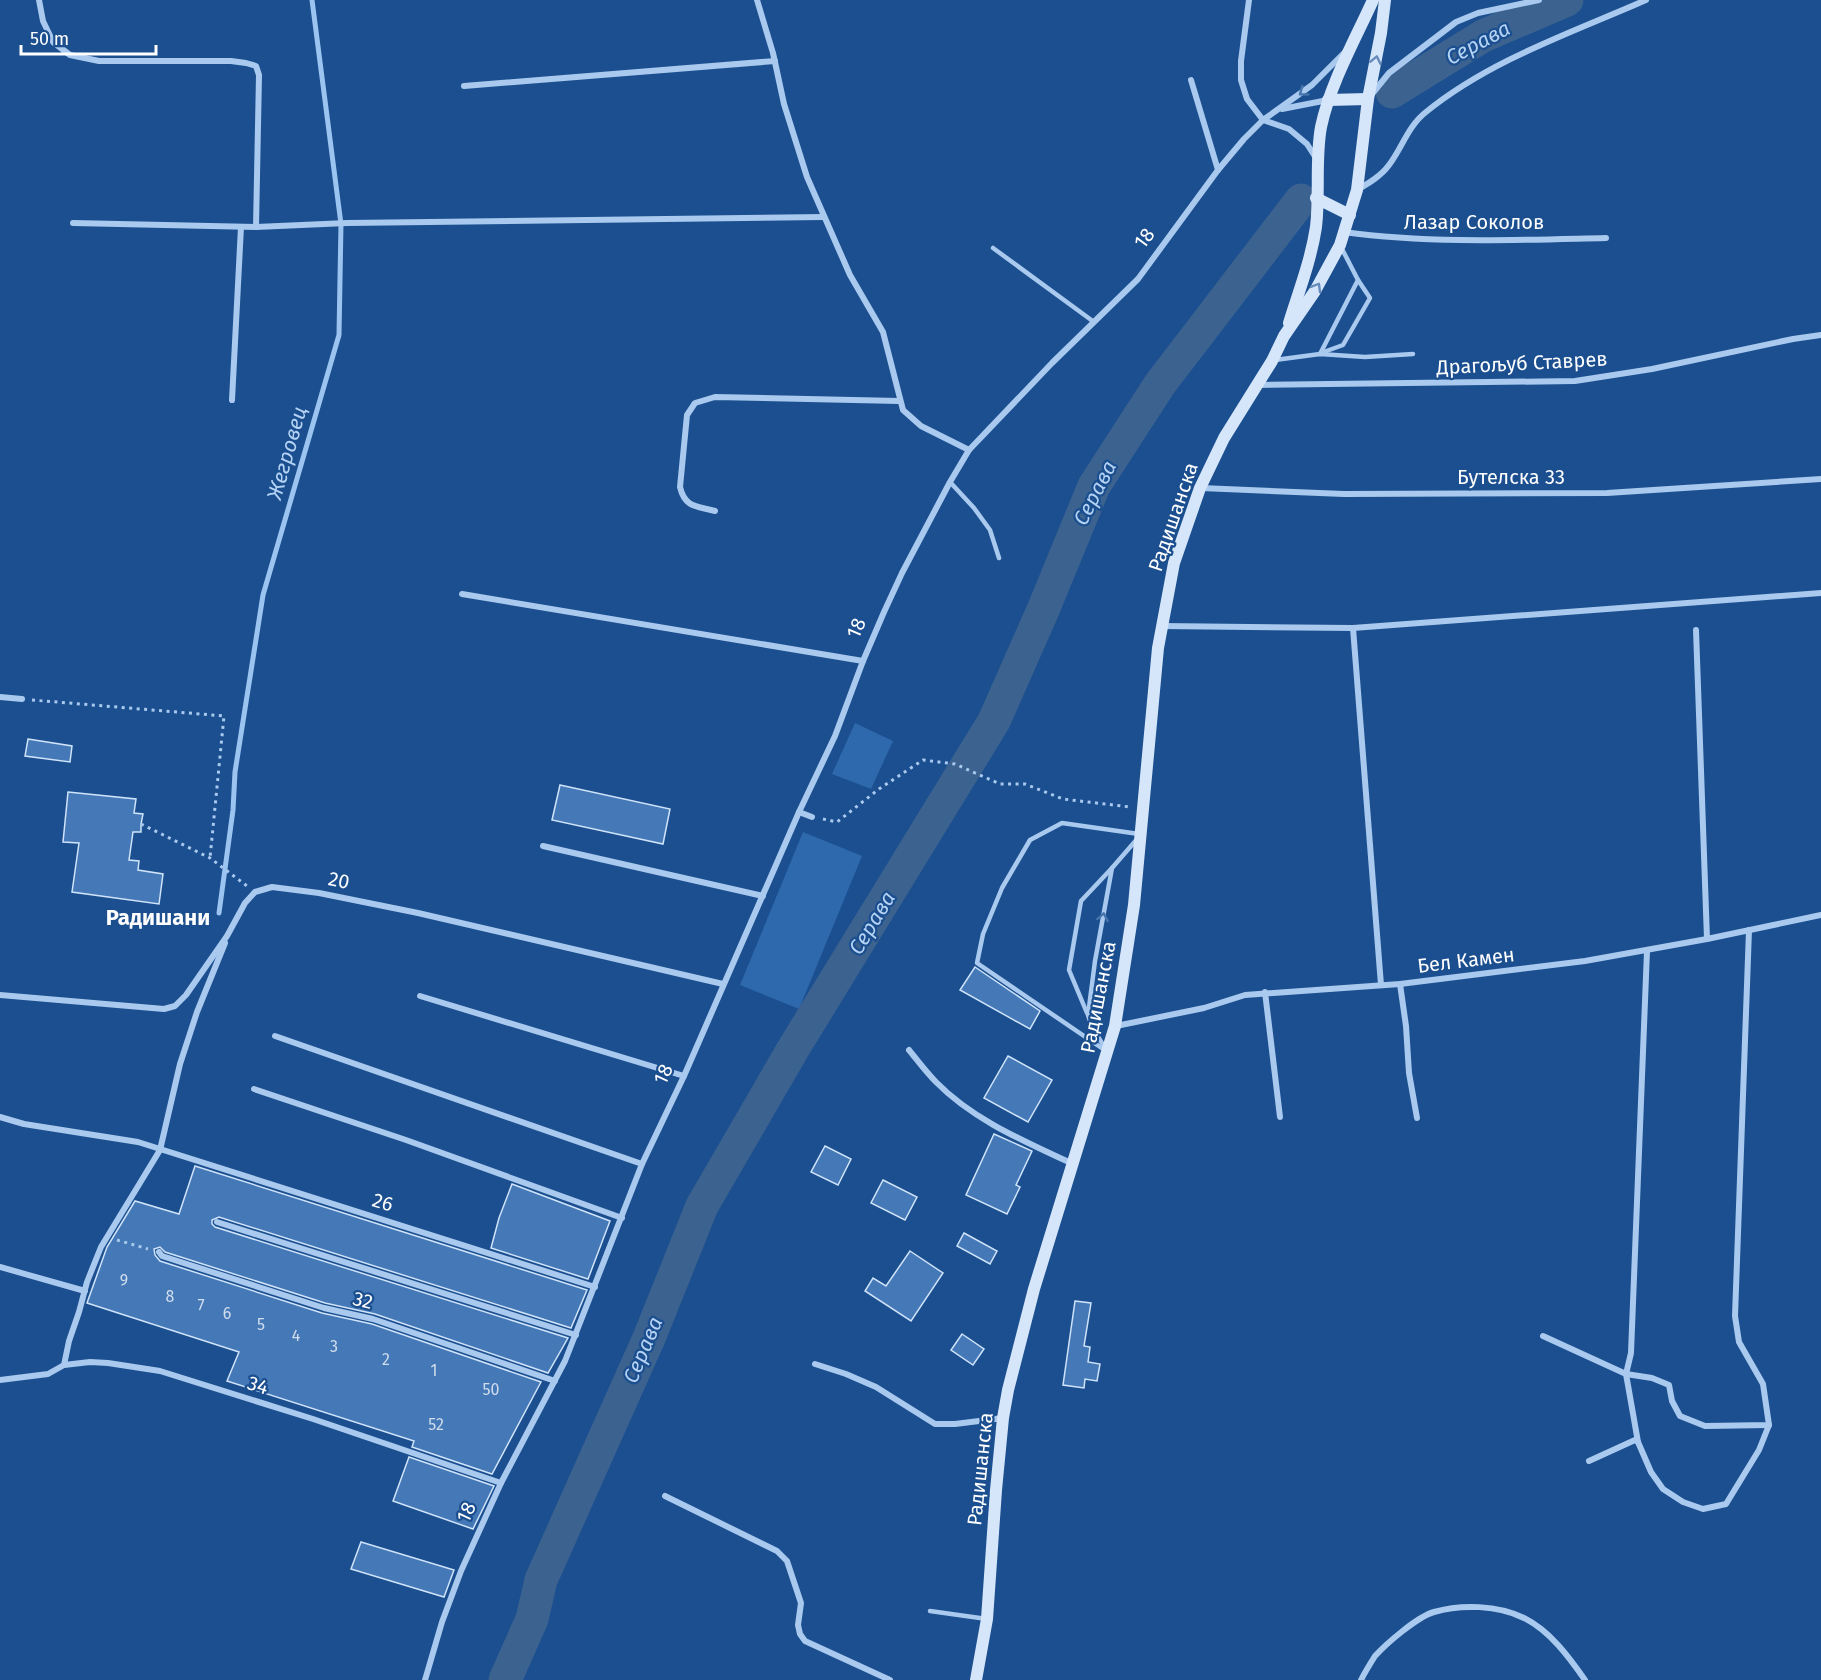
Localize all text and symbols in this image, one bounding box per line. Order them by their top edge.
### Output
water label: Серава [1441,15,1515,71]
scale bar [21,18,156,56]
text: 50 m [30,28,69,50]
one-way arrow [1369,56,1382,66]
one-way arrow [1298,84,1309,95]
street label: Лазар Соколов [1404,210,1544,234]
street label: 18 [1128,223,1160,253]
one-way arrow [1310,283,1321,293]
street label: Драгољуб Ставрев [1435,347,1608,380]
water label: Жегровец [261,403,313,504]
water label: Серава [1068,456,1122,530]
street label: Радишанска [1143,459,1203,575]
street label: Бутелска 33 [1457,465,1565,489]
street label: 18 [841,614,871,642]
street label: 20 [326,866,352,894]
water label: Серава [843,887,901,959]
district label: Радишани [106,904,210,931]
one-way arrow [1096,912,1109,922]
street label: Радишанска [1075,939,1121,1055]
street label: Бел Камен [1416,942,1516,978]
street label: 18 [648,1060,678,1088]
street label: 26 [370,1188,396,1216]
house number: 9 [120,1271,128,1290]
street label: 32 [351,1286,375,1314]
house number: 8 [166,1287,175,1306]
house number: 7 [197,1296,205,1315]
house number: 6 [223,1304,231,1323]
water label: Серава [617,1313,669,1387]
house number: 5 [257,1315,265,1334]
house number: 4 [292,1326,301,1345]
house number: 3 [330,1337,338,1356]
house number: 2 [382,1350,390,1369]
house number: 1 [431,1361,437,1380]
street label: 34 [245,1370,272,1400]
house number: 50 [483,1380,500,1399]
street label: Радишанска [962,1411,998,1527]
house number: 52 [428,1415,444,1434]
street label: 18 [451,1498,481,1526]

